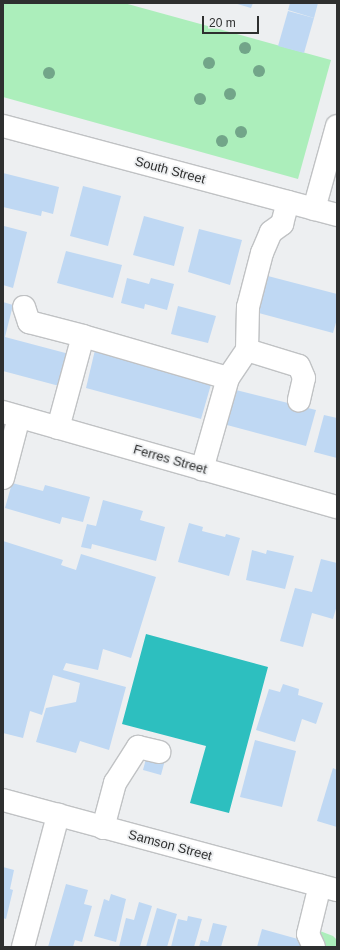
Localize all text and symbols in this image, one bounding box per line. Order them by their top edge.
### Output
scale bar [204,8,261,34]
text: 20 m [209,16,236,30]
street label: South Street [133,154,207,188]
street label: Ferres Street [131,442,209,478]
street label: Samson Street [126,827,214,865]

